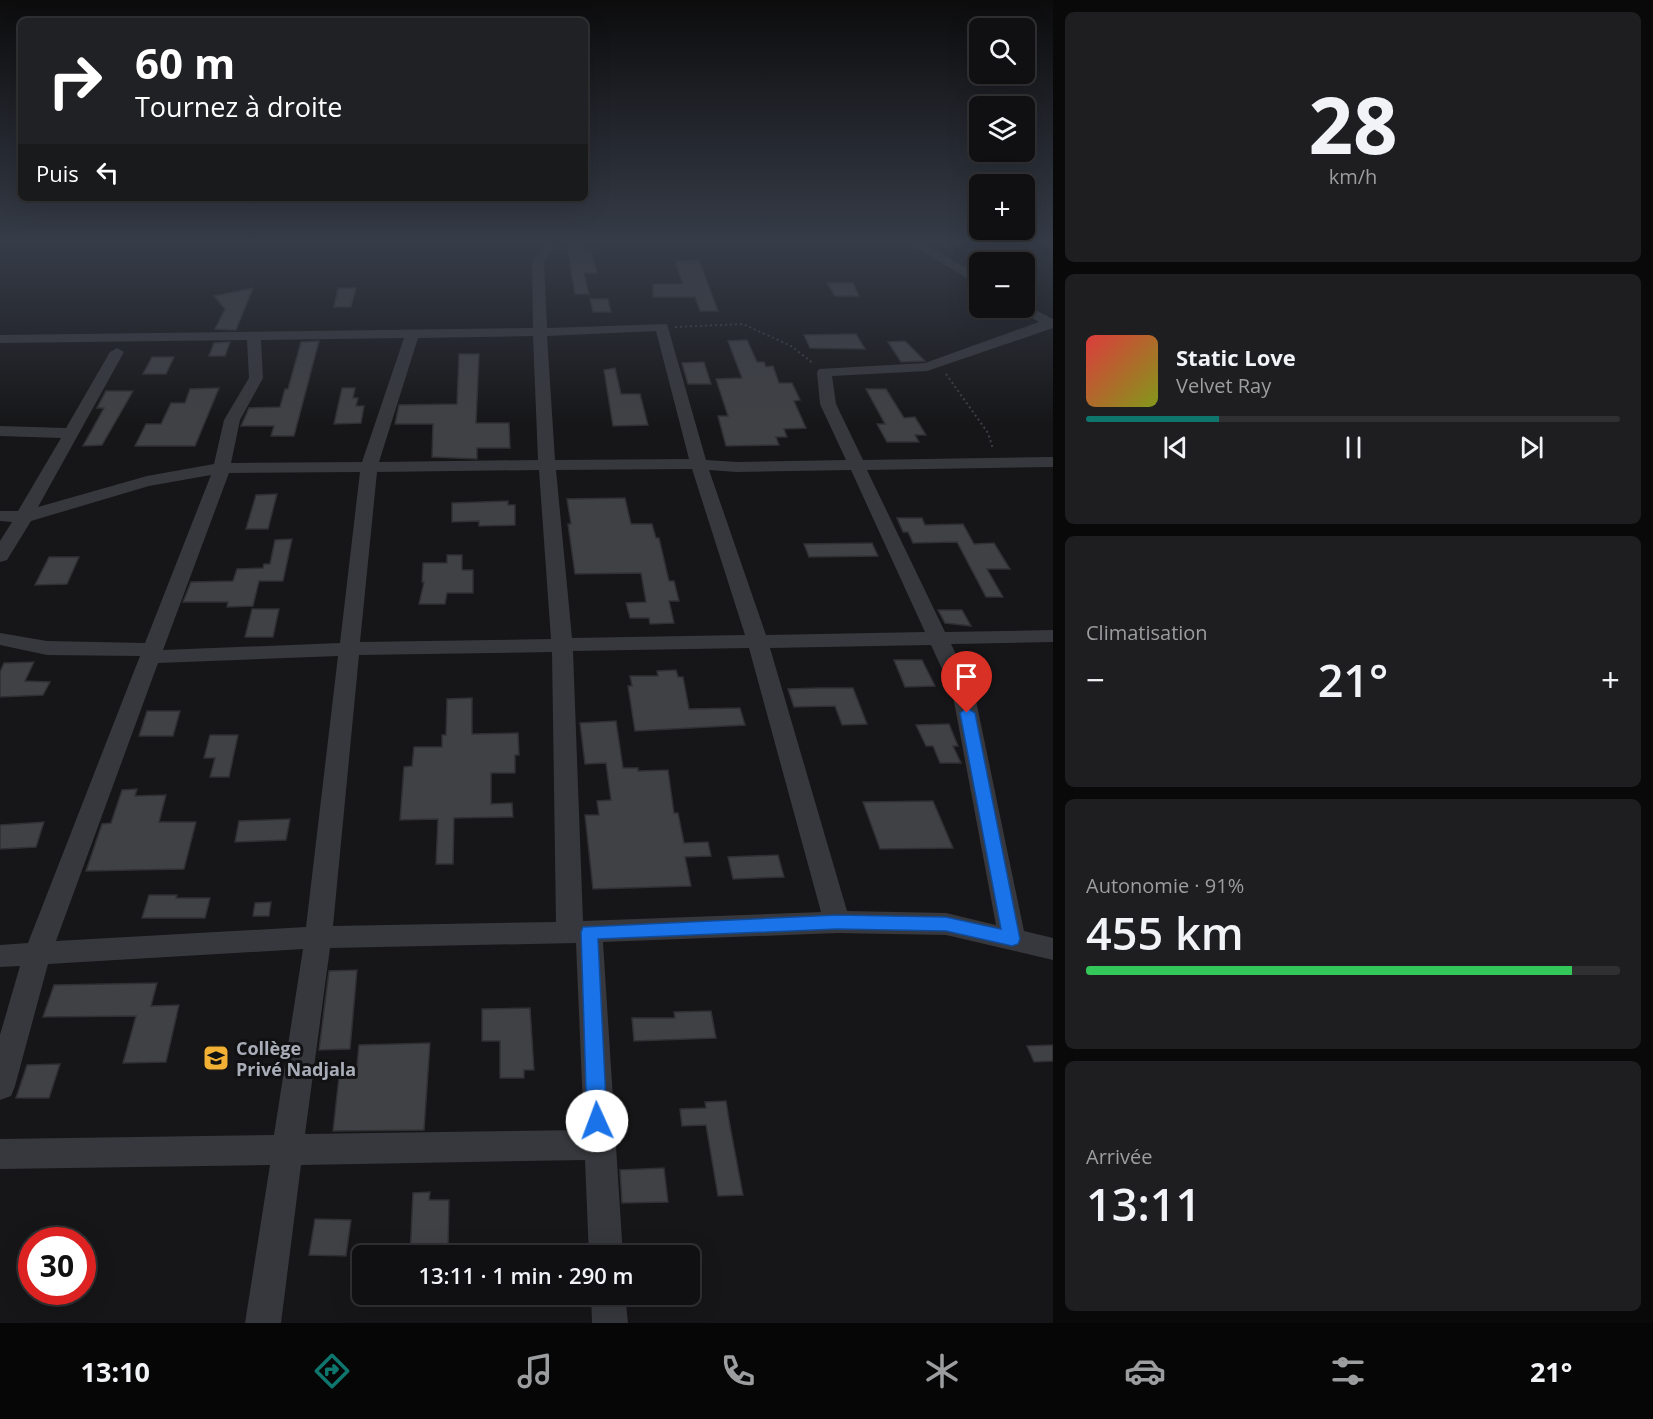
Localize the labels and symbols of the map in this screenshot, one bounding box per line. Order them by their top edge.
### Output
pin [941,651,992,713]
place label: Collège Privé Nadjala [236,1036,356,1081]
school or university icon: Collège Privé Nadjala [201,1043,231,1073]
position arrow [565,1089,629,1153]
speed limit sign: 30 [18,1227,96,1305]

